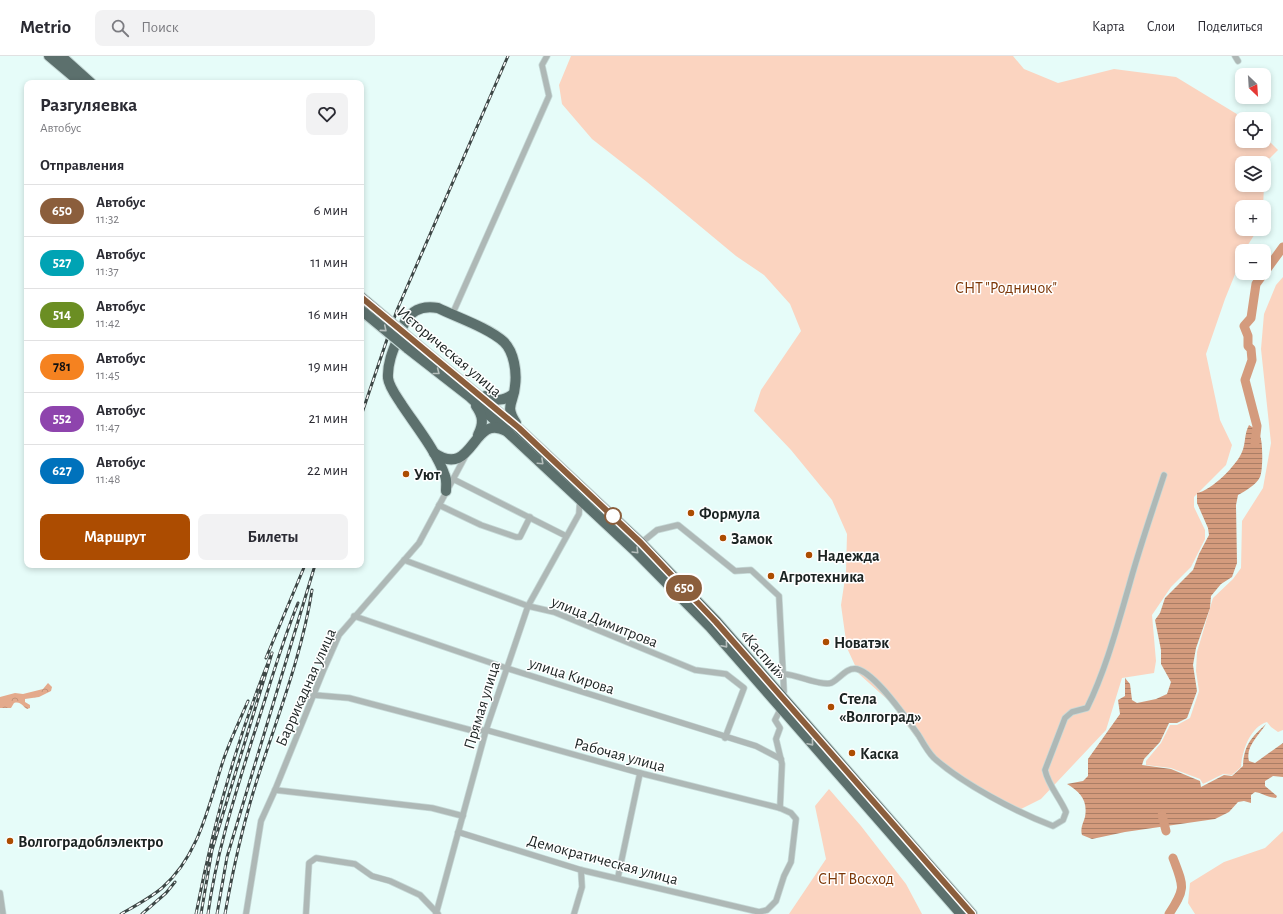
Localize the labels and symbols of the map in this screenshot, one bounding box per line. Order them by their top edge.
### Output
north arrow [1235,68,1271,104]
park label: СНТ "Родничок" [955,280,1057,296]
street label: Историческая улица [394,304,505,401]
one-way arrow [379,324,386,331]
one-way arrow [433,367,440,374]
one-way arrow [536,457,544,465]
place label: Уют [414,467,441,483]
marker: Уют [401,469,411,479]
place label: Формула [699,506,760,523]
unlabelled marker [604,507,622,525]
marker: Формула [686,508,696,518]
place label: Замок [731,531,773,547]
marker: Замок [718,533,728,543]
one-way arrow [631,546,639,554]
place label: Надежда [817,548,880,564]
marker: Надежда [804,550,814,560]
place label: Агротехника [779,569,865,585]
marker: Агротехника [766,571,776,581]
line badge: 650 [661,575,707,601]
street label: улица Димитрова [548,593,660,652]
street label: Баррикадная улица [273,626,340,749]
street label: «Каспий» [737,627,789,683]
place label: Новатэк [834,635,889,651]
marker: Новатэк [821,637,831,647]
one-way arrow [721,640,728,648]
street label: улица Кирова [526,654,616,698]
street label: Прямая улица [461,660,504,751]
place label: Стела «Волгоград» [839,691,922,725]
marker: Стела «Волгоград» [826,702,836,712]
street label: Рабочая улица [572,735,667,776]
one-way arrow [806,738,813,746]
place label: Каска [860,746,899,762]
marker: Каска [847,748,857,758]
street label: Демократическая улица [525,832,680,889]
place label: Волгоградоблэлектро [18,834,163,850]
marker: Волгоградоблэлектро [5,836,15,846]
park label: СНТ Восход [818,871,894,887]

